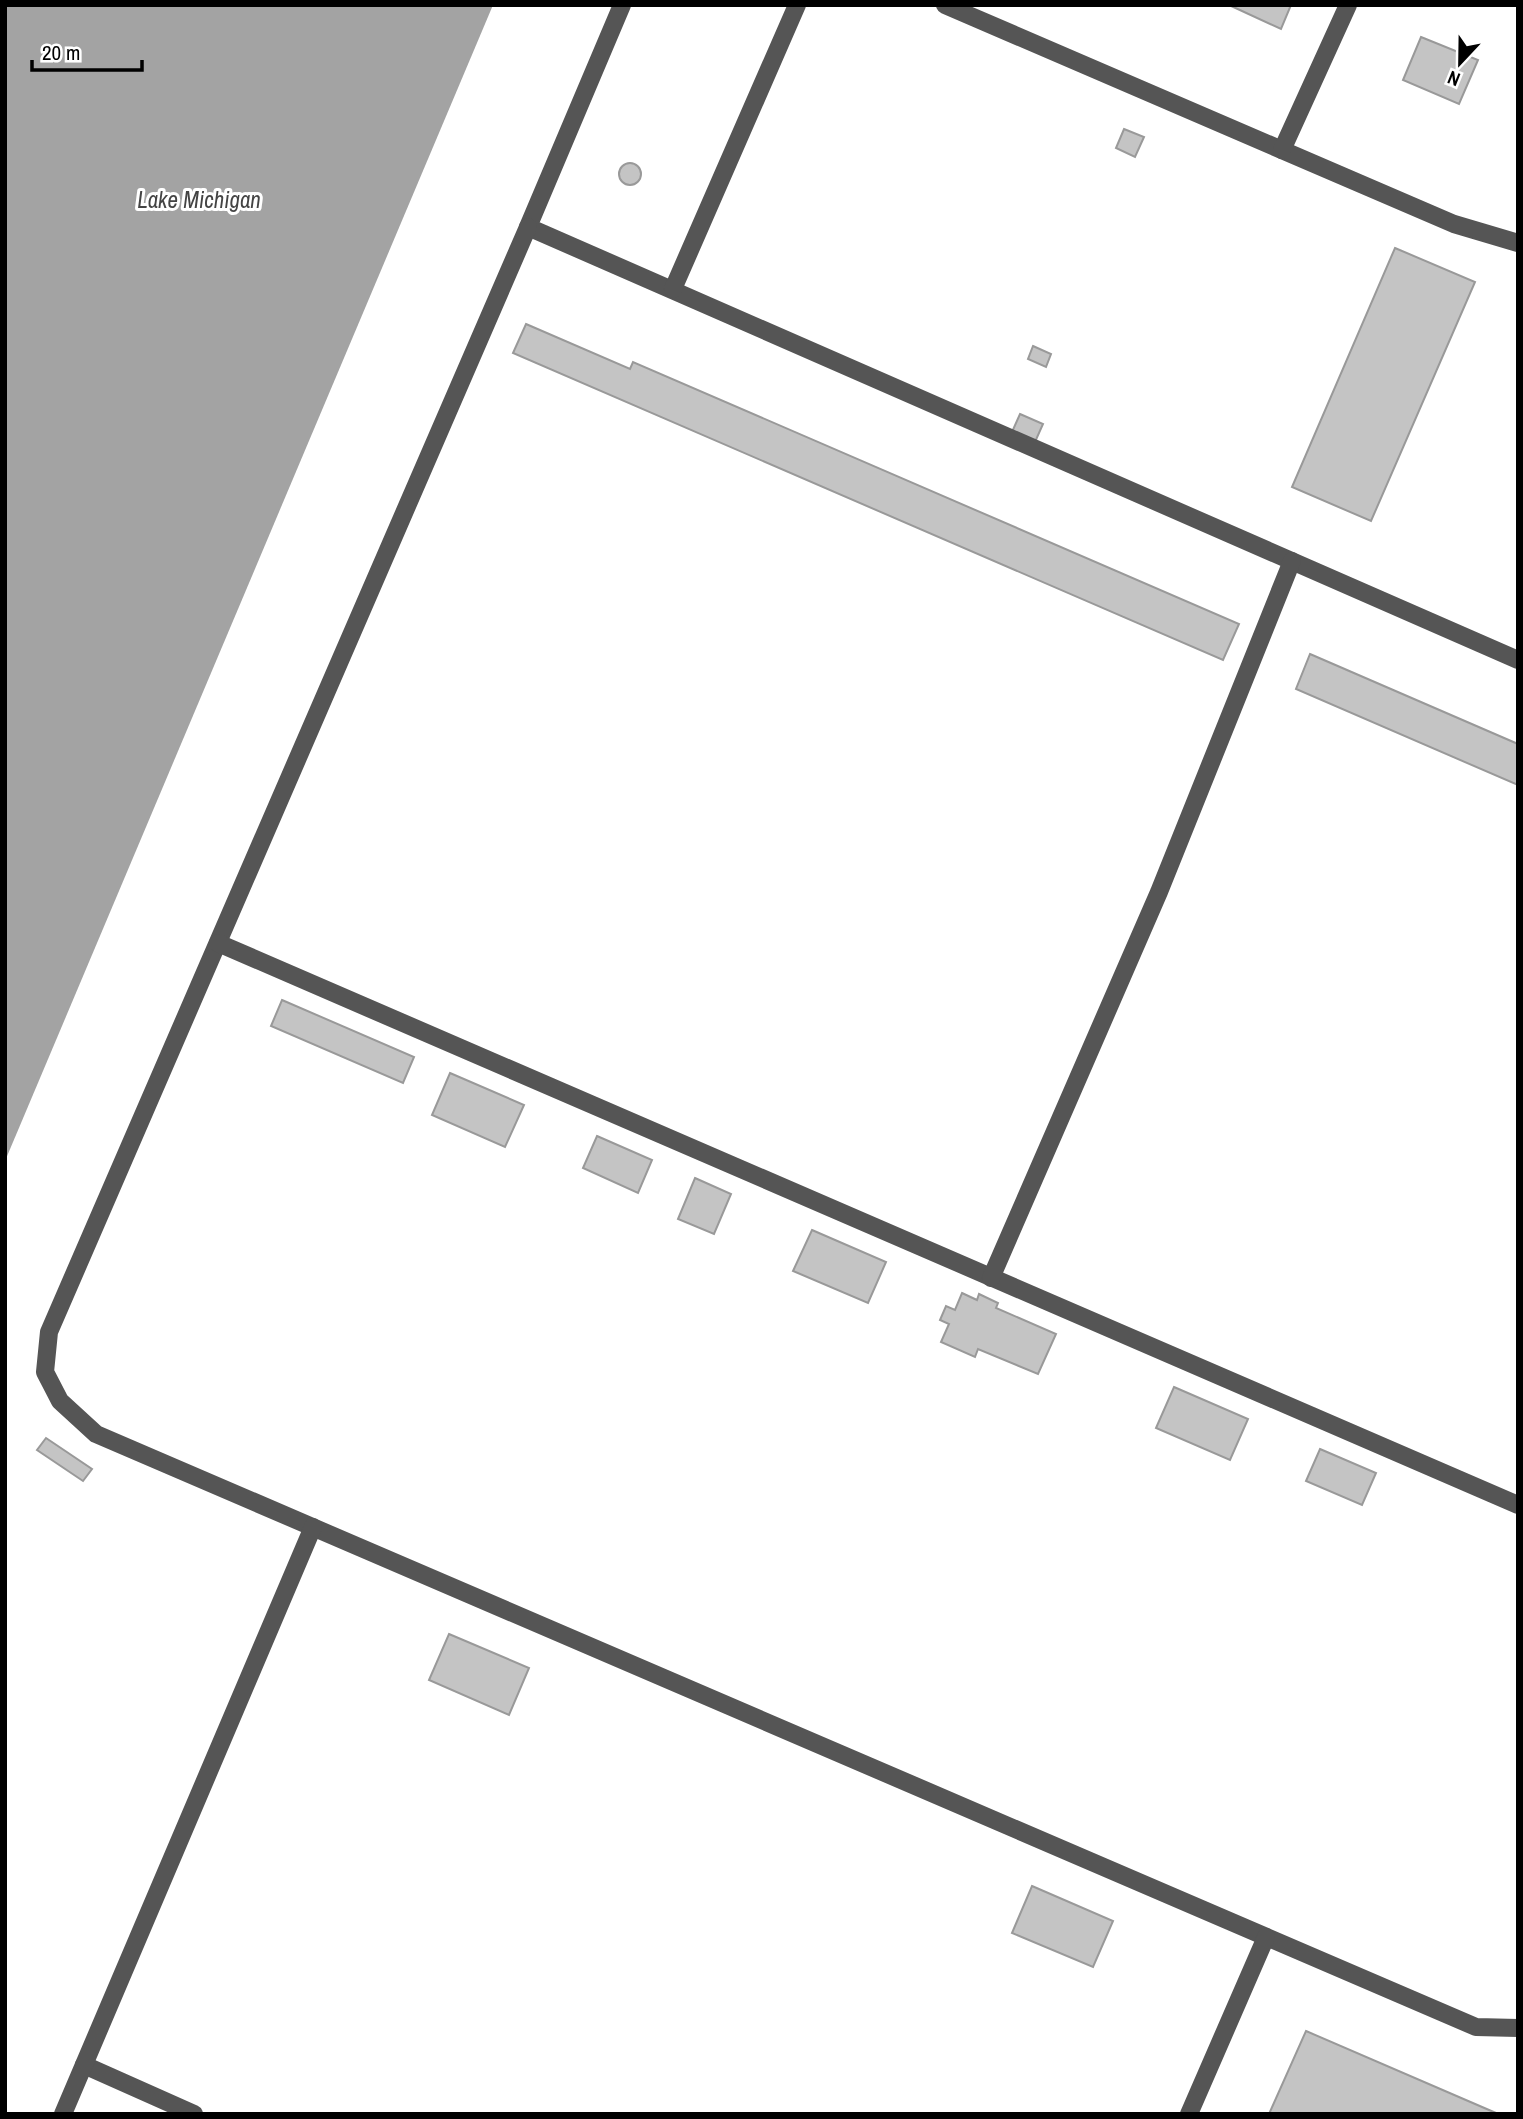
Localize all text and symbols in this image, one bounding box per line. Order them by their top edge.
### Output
scale bar [32,28,142,72]
north arrow [1425,28,1495,98]
text: 20 m [42,38,80,67]
text: N [1444,65,1464,93]
water label: Lake Michigan [137,184,261,215]

